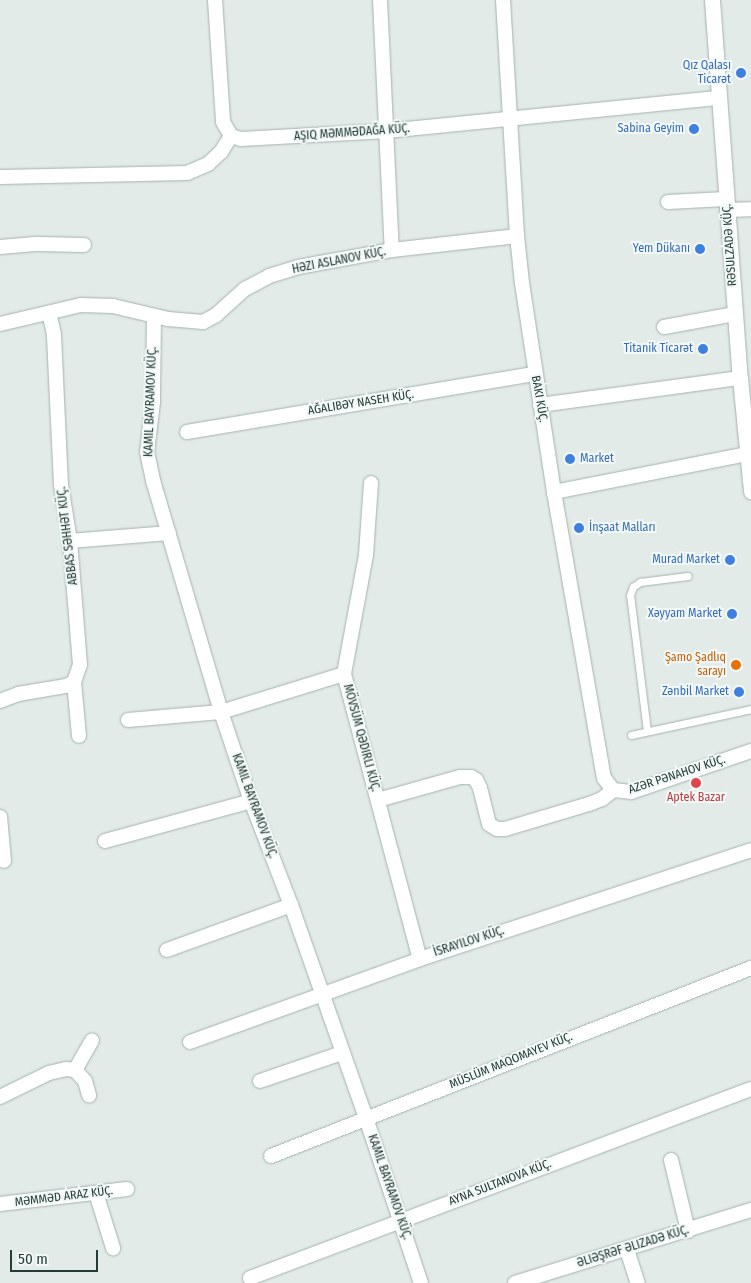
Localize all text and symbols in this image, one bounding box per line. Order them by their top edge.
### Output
place label: Qız Qalası Ticarət [683,59,731,87]
marker: Qız Qalası Ticarət [735,67,747,79]
street label: AŞIQ MƏMMƏDAĞA KÜÇ. [294,122,410,144]
place label: Sabina Geyim [617,122,684,136]
marker: Sabina Geyim [688,123,700,135]
street label: RƏSULZADƏ KÜÇ. [720,203,740,287]
place label: Yem Dükanı [633,242,690,256]
marker: Yem Dükanı [694,243,706,255]
street label: HƏZI ASLANOV KÜÇ. [291,245,387,277]
place label: Titanik Ticarət [624,342,693,356]
marker: Titanik Ticarət [697,343,709,355]
street label: KAMIL BAYRAMOV KÜÇ. [142,347,160,457]
street label: BAKI KÜÇ. [528,375,550,423]
street label: AĞALIBƏY NASEH KÜÇ. [307,388,415,418]
place label: Market [580,452,614,466]
marker: Market [564,453,576,465]
street label: ABBAS SƏHHƏT KÜÇ. [55,486,81,586]
place label: İnşaat Malları [589,521,656,535]
marker: İnşaat Malları [573,522,585,534]
place label: Murad Market [652,553,720,567]
marker: Murad Market [724,554,736,566]
place label: Xəyyam Market [648,607,722,621]
marker: Xəyyam Market [726,608,738,620]
place label: Şamo Şadlıq sarayı [665,651,726,679]
marker: Şamo Şadlıq sarayı [730,659,742,671]
street label: MÖVSÜM QƏDIRLI KÜÇ. [340,683,382,793]
place label: Zənbil Market [662,685,729,699]
marker: Zənbil Market [733,686,745,698]
street label: KAMIL BAYRAMOV KÜÇ. [228,752,280,860]
street label: AZƏR PƏNAHOV KÜÇ. [627,753,727,797]
marker: Aptek Bazar [690,777,702,789]
place label: Aptek Bazar [667,791,725,805]
street label: İSRAYILOV KÜÇ. [432,924,506,960]
street label: MÜSLÜM MAQOMAYEV KÜÇ. [447,1030,575,1092]
street label: KAMIL BAYRAMOV KÜÇ. [364,1133,414,1241]
street label: AYNA SULTANOVA KÜÇ. [447,1157,553,1209]
street label: MƏMMƏD ARAZ KÜÇ. [14,1184,114,1210]
street label: ƏLIƏŞRƏF ƏLIZADƏ KÜÇ. [575,1223,691,1271]
scale bar [12,1240,100,1272]
text: 50 m [18,1250,48,1268]

